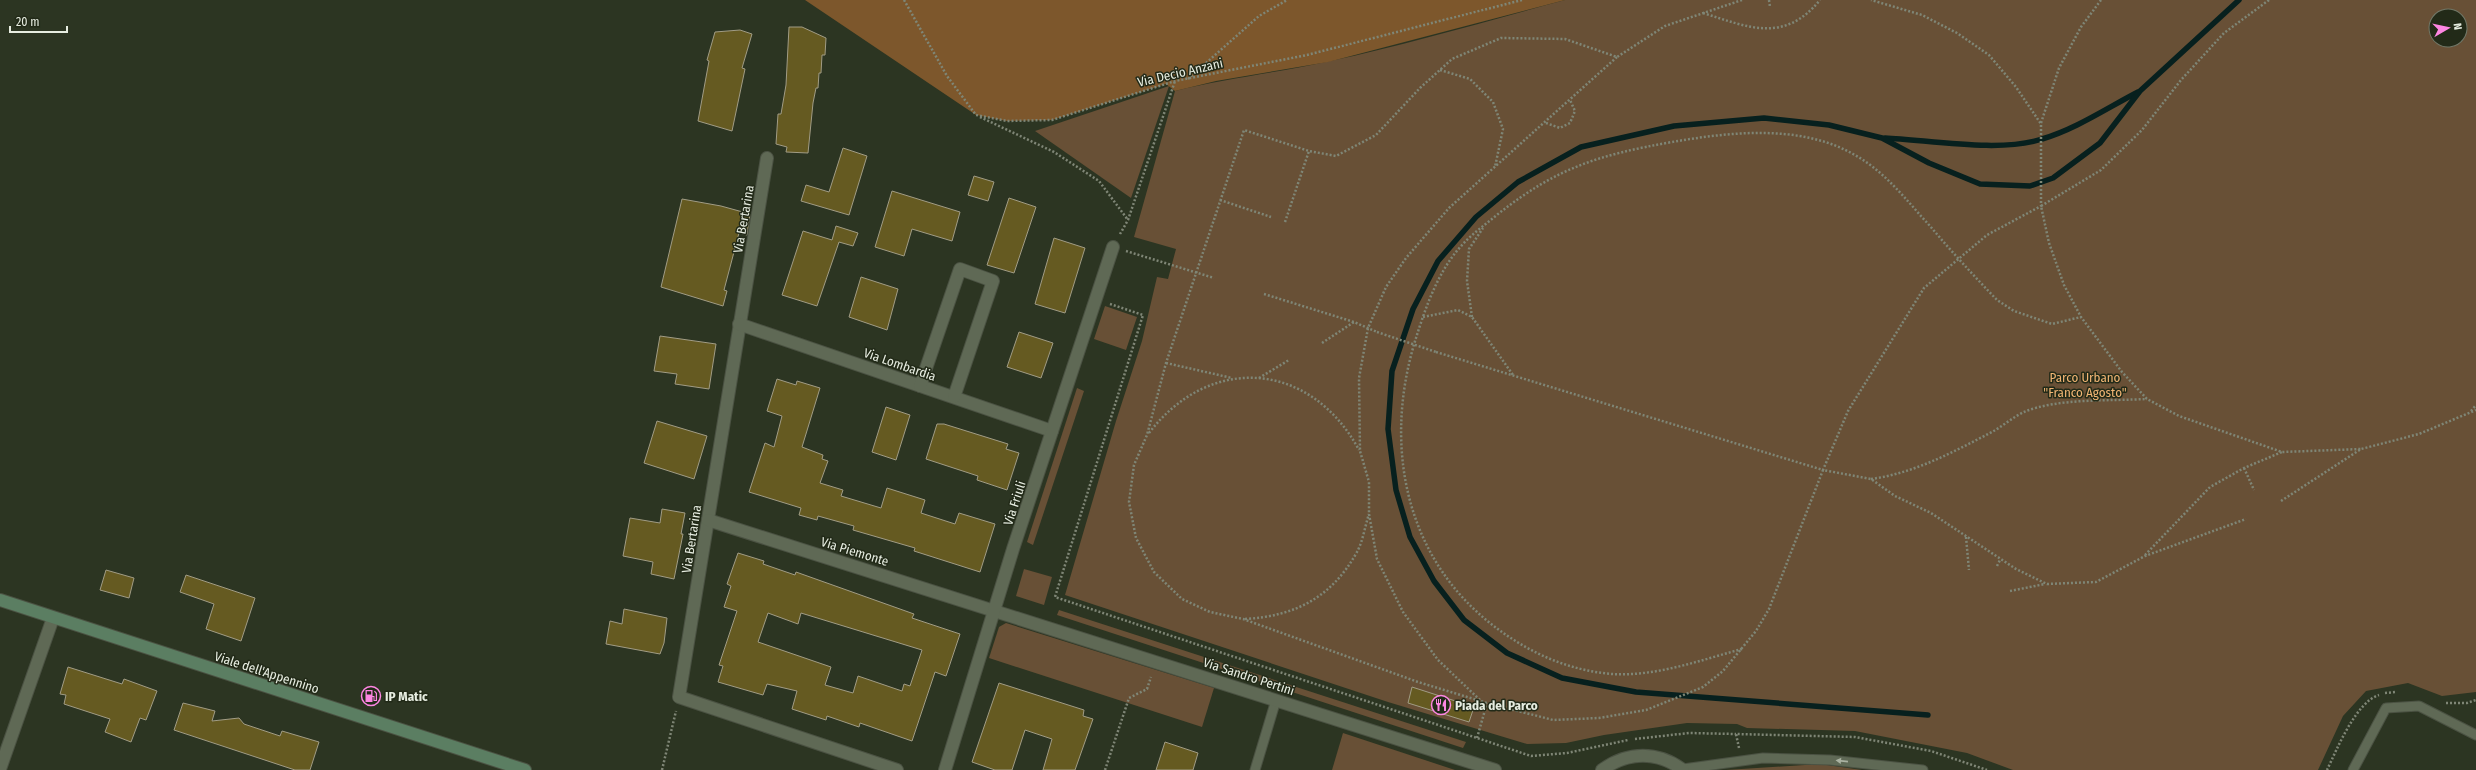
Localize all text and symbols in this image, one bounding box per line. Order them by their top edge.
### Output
scale bar [10,8,67,34]
north arrow [2428,8,2468,48]
text: 20 m [16,15,40,29]
text: N [2450,22,2464,31]
street label: Via Decio Anzani [1136,55,1224,90]
street label: Via Bertarina [730,184,757,254]
street label: Via Lombardia [862,345,938,384]
park label: Parco Urbano "Franco Agosto" [2043,370,2127,400]
street label: Via Friuli [1000,479,1029,527]
street label: Via Bertarina [679,504,704,574]
street label: Via Piemonte [819,534,891,569]
street label: Viale dell'Appennino [213,648,321,697]
street label: Via Sandro Pertini [1201,655,1296,698]
fuel station icon: IP Matic [360,685,382,707]
place label: IP Matic [385,689,428,704]
restaurant icon: Piada del Parco [1430,694,1452,716]
place label: Piada del Parco [1455,698,1538,713]
one-way arrow [1836,758,1848,764]

